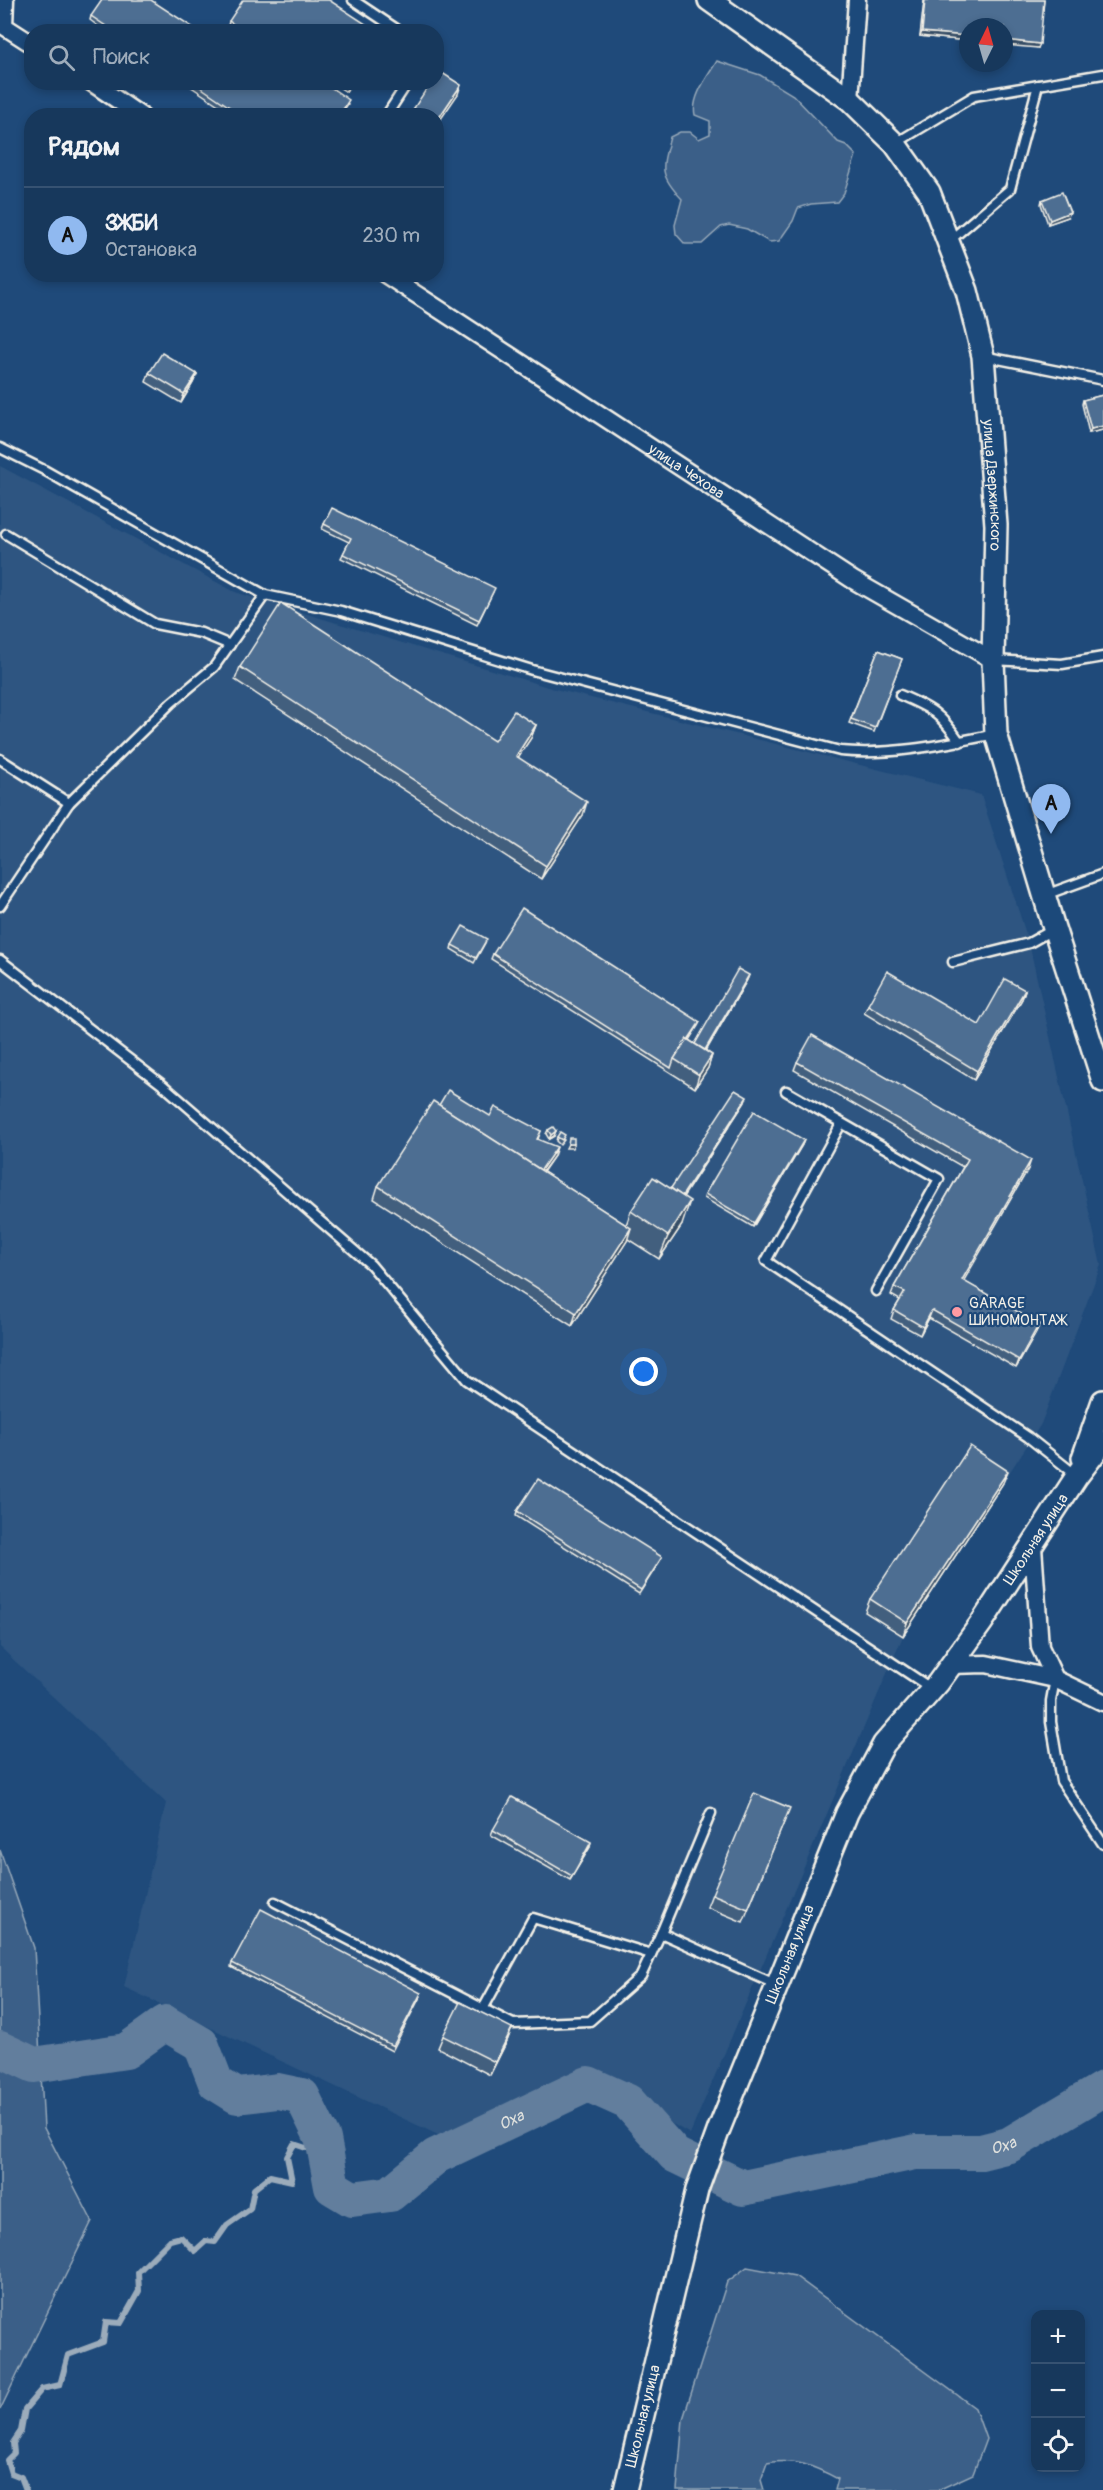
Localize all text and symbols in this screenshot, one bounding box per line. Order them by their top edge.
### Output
north arrow [959,18,1013,72]
search box [24,24,444,90]
icon: search [45,41,78,74]
text: Поиск [93,43,150,71]
text: Рядом [48,131,120,163]
text: ЗЖБИ [105,209,158,237]
text: A [61,223,74,248]
text: 230 m [363,223,420,248]
text: Остановка [105,237,197,262]
street label: улица Дзержинского [978,418,1006,551]
street label: улица Чехова [644,439,728,503]
pin: A [1032,784,1070,834]
place label: GARAGE ШИНОМОНТАЖ [969,1294,1068,1330]
marker: GARAGE ШИНОМОНТАЖ [950,1305,964,1319]
your location [629,1357,658,1386]
street label: Школьная улица [999,1490,1072,1588]
street label: Школьная улица [761,1902,818,2006]
water label: Оха [495,2105,529,2135]
water label: Оха [989,2132,1022,2159]
map controls [1031,2310,1085,2472]
button: + [1031,2310,1085,2364]
street label: Школьная улица [621,2363,664,2469]
button: − [1031,2364,1085,2418]
button: locate [1031,2418,1085,2472]

